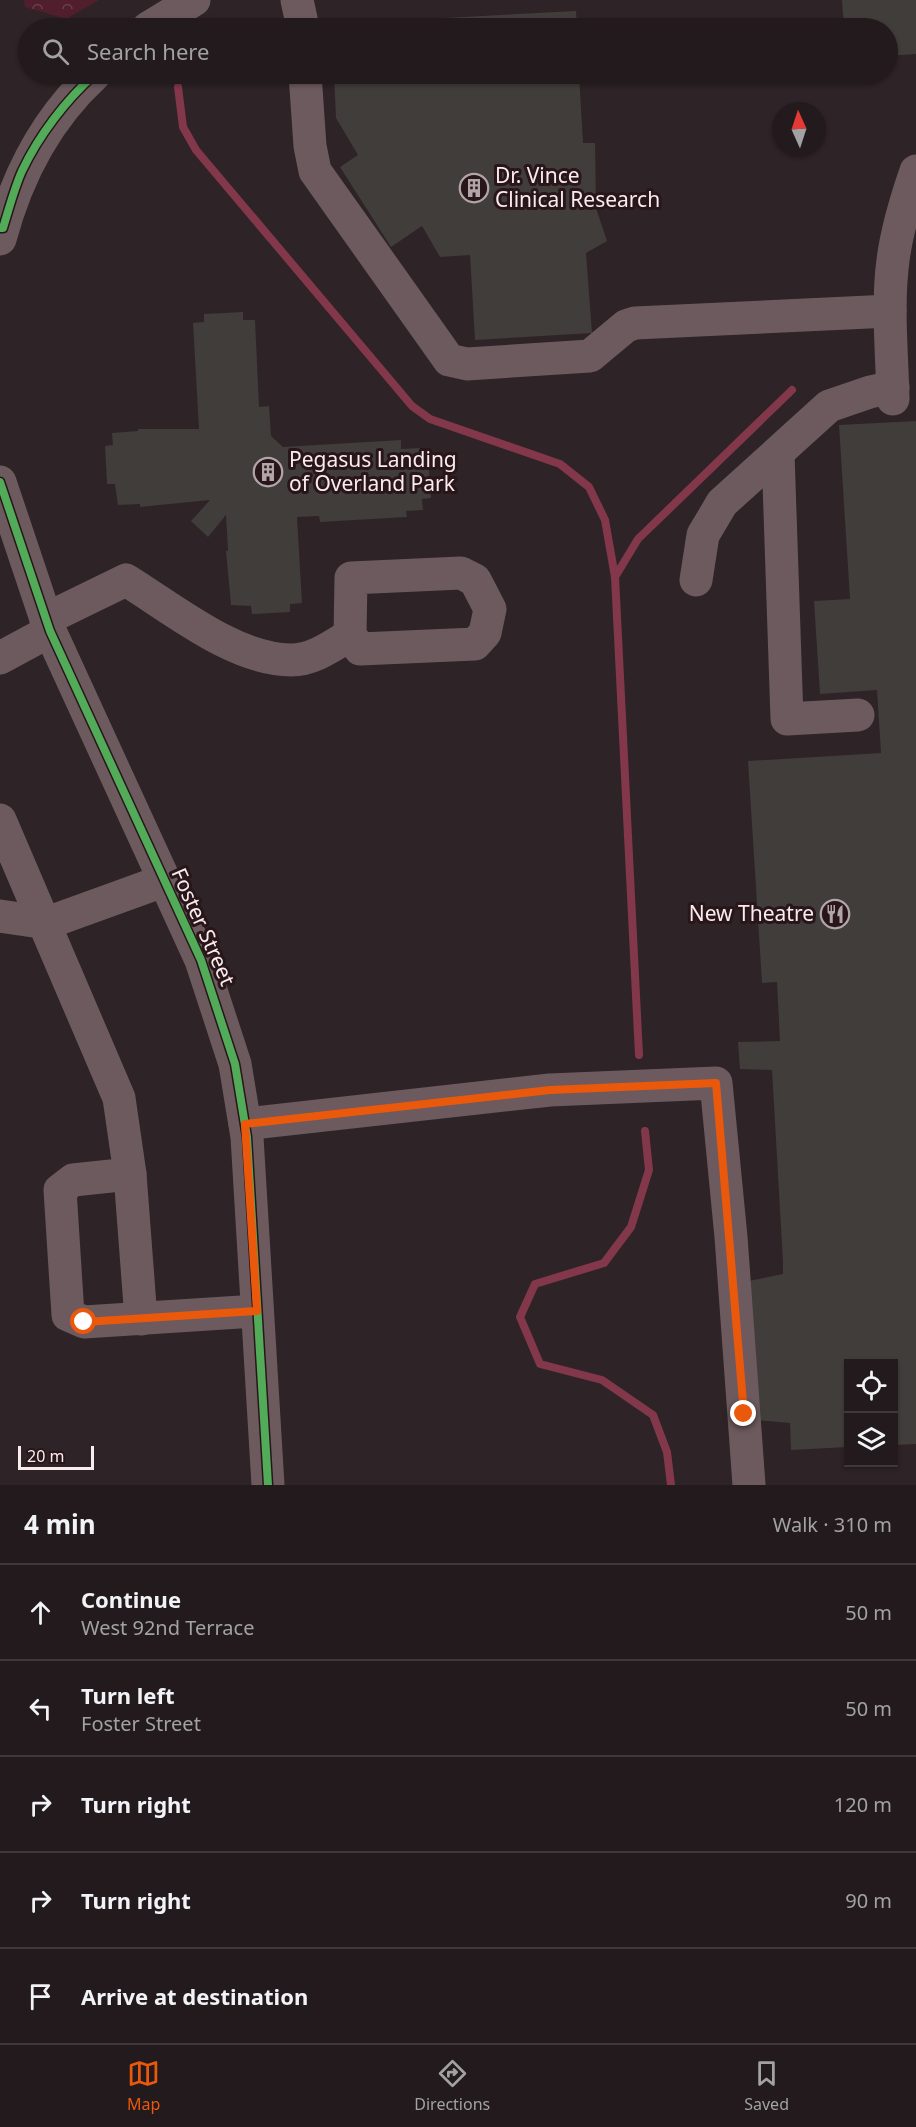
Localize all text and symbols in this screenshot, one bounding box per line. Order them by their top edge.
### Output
search box [18,18,898,84]
icon: search [39,35,72,68]
text: Search here [87,36,209,66]
north arrow [772,102,826,156]
place label: Dr. Vince Clinical Research [495,161,660,213]
building icon: Dr. Vince Clinical Research [458,172,490,204]
place label: Pegasus Landing of Overland Park [289,445,457,497]
building icon: Pegasus Landing of Overland Park [252,456,284,488]
street label: Foster Street [166,863,242,990]
restaurant icon: New Theatre [819,898,851,930]
place label: New Theatre [689,899,814,927]
route start [70,1308,96,1334]
map controls [844,1359,898,1467]
button: locate [844,1359,898,1413]
route end [730,1400,756,1426]
button: layers [844,1413,898,1467]
scale bar [18,1443,94,1470]
text: 20 m [27,1445,64,1467]
text: 4 min [24,1506,96,1542]
text: Walk · 310 m [773,1511,892,1538]
text: Continue [81,1584,181,1614]
icon: ahead [24,1596,57,1629]
text: 50 m [845,1599,892,1626]
text: West 92nd Terrace [81,1614,254,1641]
text: Turn left [81,1680,175,1710]
icon: left [24,1692,57,1725]
text: 50 m [845,1695,892,1722]
text: Foster Street [81,1710,201,1737]
icon: right [24,1788,57,1821]
text: Turn right [81,1789,191,1819]
text: 120 m [834,1791,892,1818]
icon: right [24,1884,57,1917]
text: Turn right [81,1885,191,1915]
text: 90 m [845,1887,892,1914]
icon: arrive [24,1980,57,2013]
text: Arrive at destination [81,1981,308,2011]
tab: Map [127,2057,160,2115]
tab: Directions [414,2057,490,2115]
tab: Saved [744,2057,789,2115]

